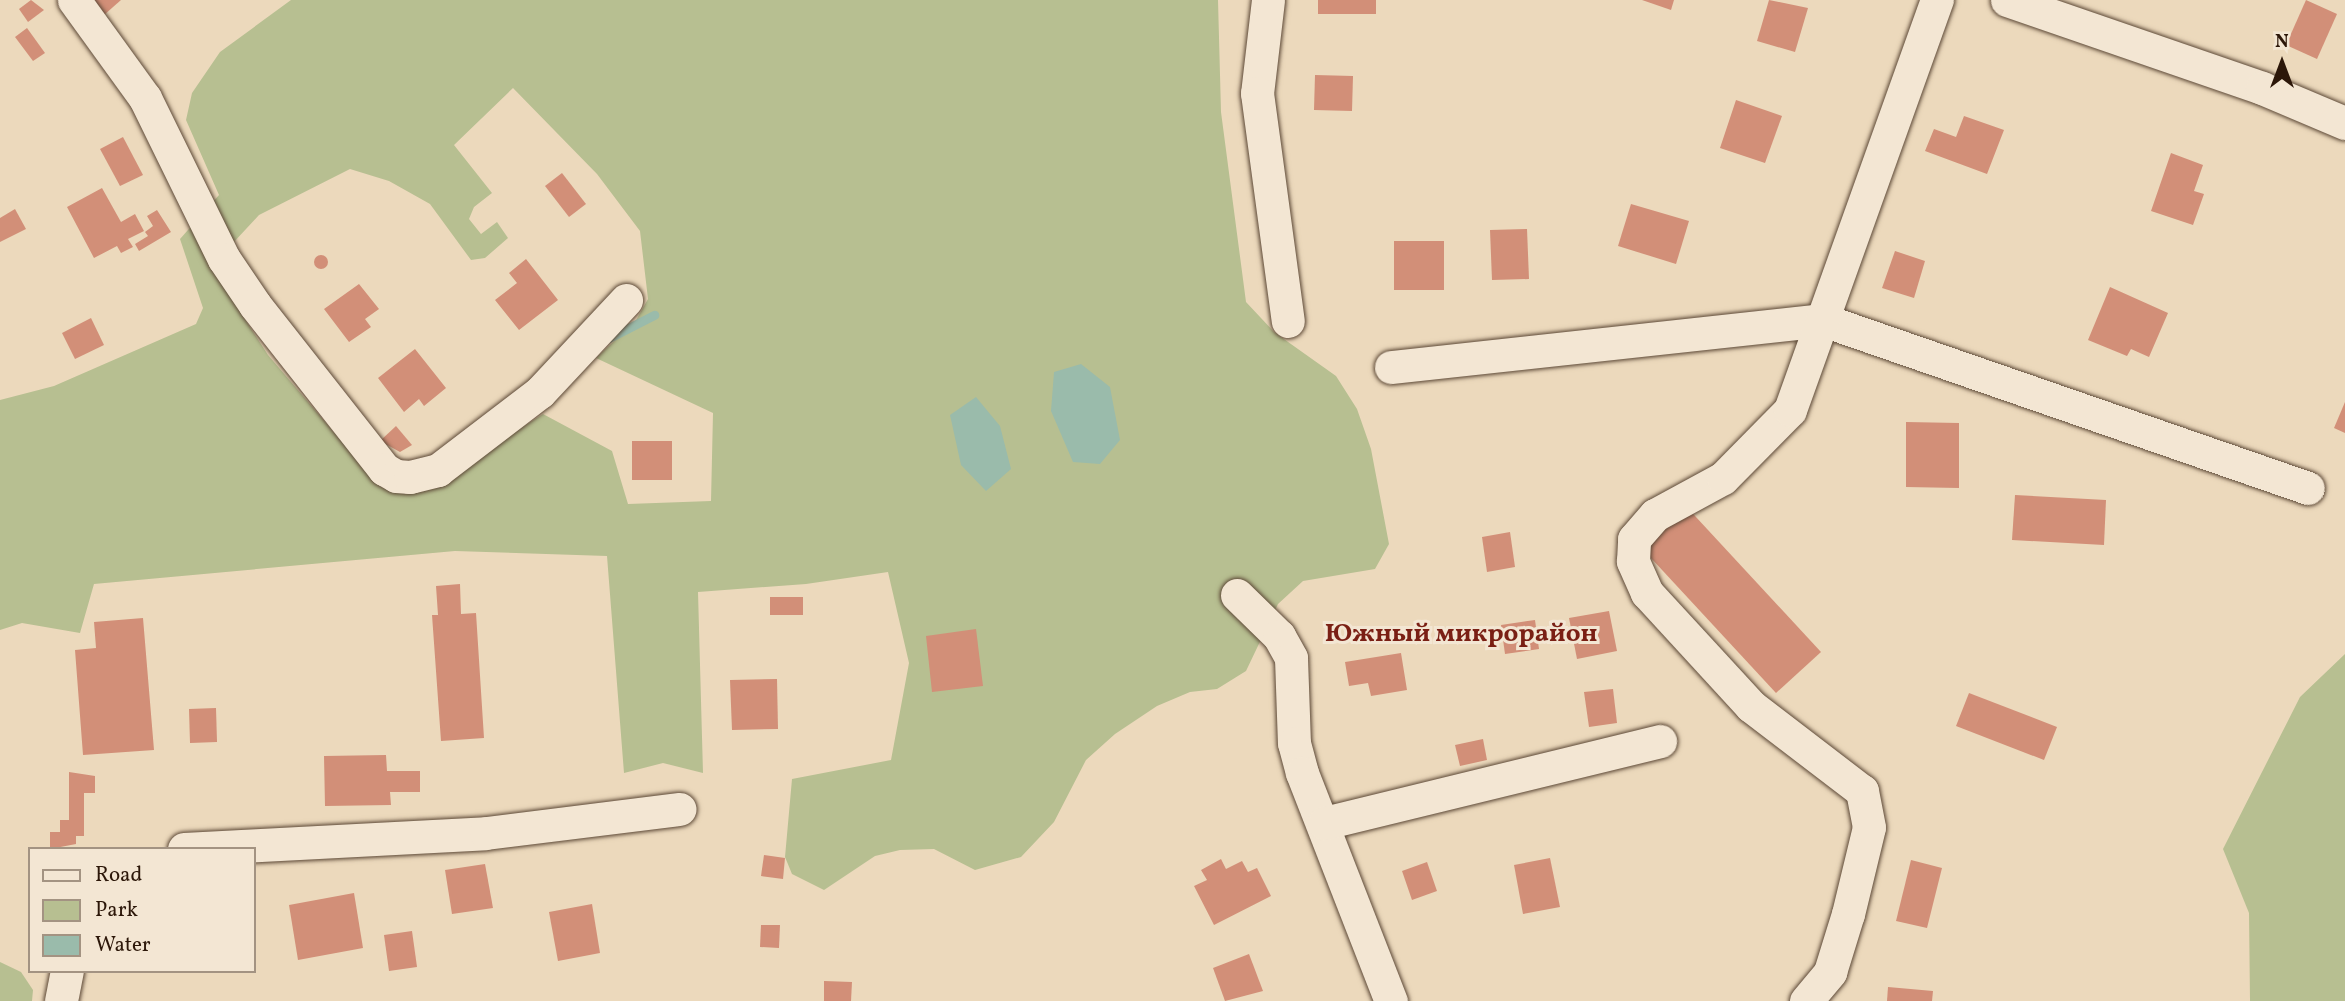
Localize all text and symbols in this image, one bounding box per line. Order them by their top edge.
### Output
north arrow [2247,28,2317,98]
text: N [2275,29,2289,55]
district label: Южный микрорайон [1325,619,1597,651]
legend [28,847,256,973]
text: Road [95,861,142,890]
text: Park [95,896,138,925]
text: Water [95,931,151,960]

